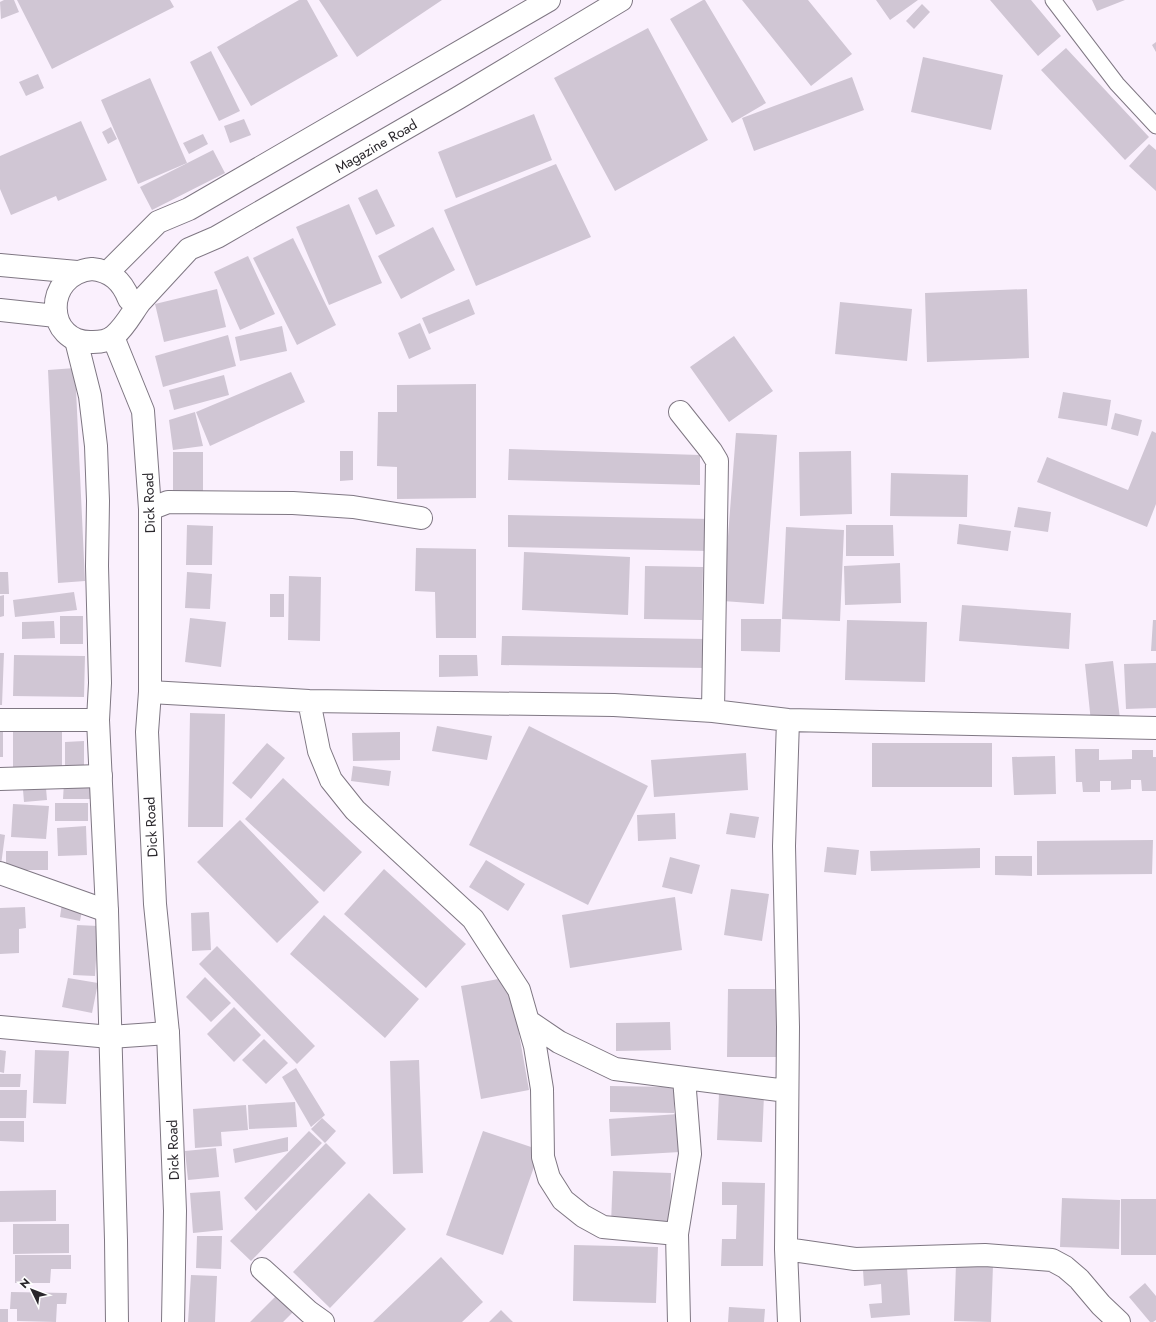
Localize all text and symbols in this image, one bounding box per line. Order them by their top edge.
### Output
street label: Magazine Road [331,114,421,178]
street label: Dick Road [138,472,160,534]
street label: Dick Road [139,796,163,858]
street label: Dick Road [162,1119,184,1181]
north arrow [12,1270,52,1310]
text: N [16,1275,34,1292]

